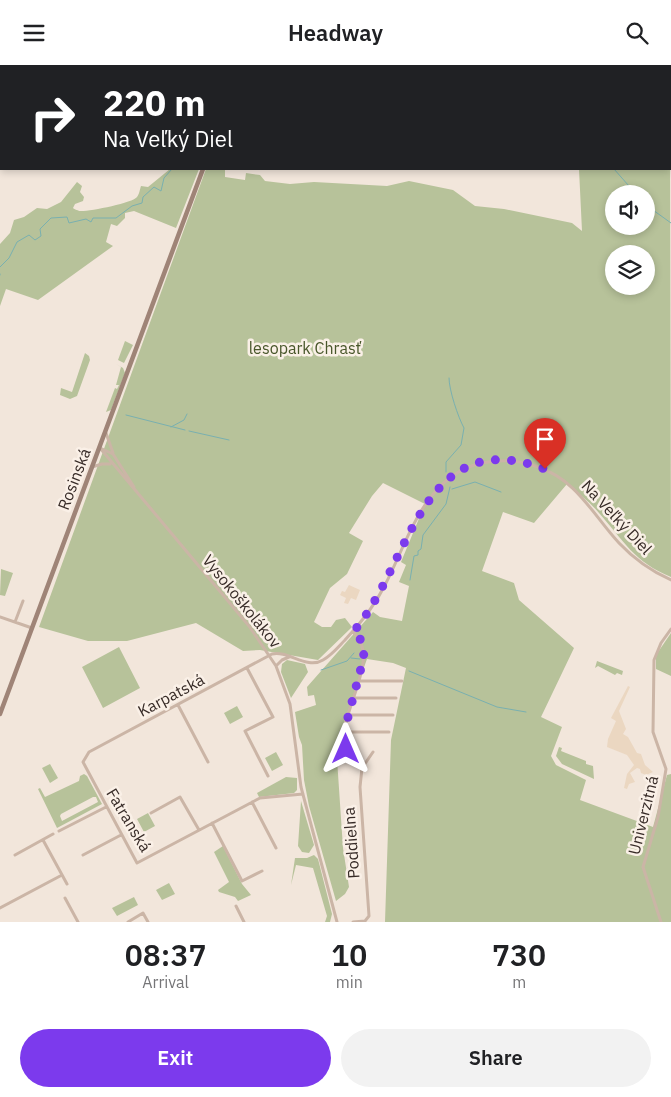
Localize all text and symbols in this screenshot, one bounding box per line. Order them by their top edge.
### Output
text: Headway [288,18,383,47]
icon: menu [20,19,48,47]
icon: search [623,19,651,47]
text: 220 m [103,80,206,126]
icon: right [20,85,85,150]
text: Na Veľký Diel [103,124,233,153]
map controls [605,185,655,295]
button: sound [605,185,655,235]
button: layers [605,245,655,295]
park label: lesopark Chrasť [249,338,362,358]
pin [524,418,566,469]
icon: arrive [531,425,559,453]
street label: Rosinská [53,445,95,513]
street label: Na Veľký Diel [577,476,657,558]
street label: Vysokoškolákov [198,550,286,652]
street label: Karpatská [134,669,208,721]
position arrow [319,722,371,774]
street label: Univerzitná [623,773,663,857]
street label: Fatranská [102,785,156,856]
street label: Poddielna [338,806,363,879]
text: 08:37 [125,935,206,974]
text: 10 [331,935,367,974]
text: 730 [492,935,546,974]
text: Arrival [142,972,189,992]
text: min [336,972,363,992]
text: m [512,972,526,992]
button: Exit [20,1029,331,1087]
button: Share [341,1029,651,1087]

